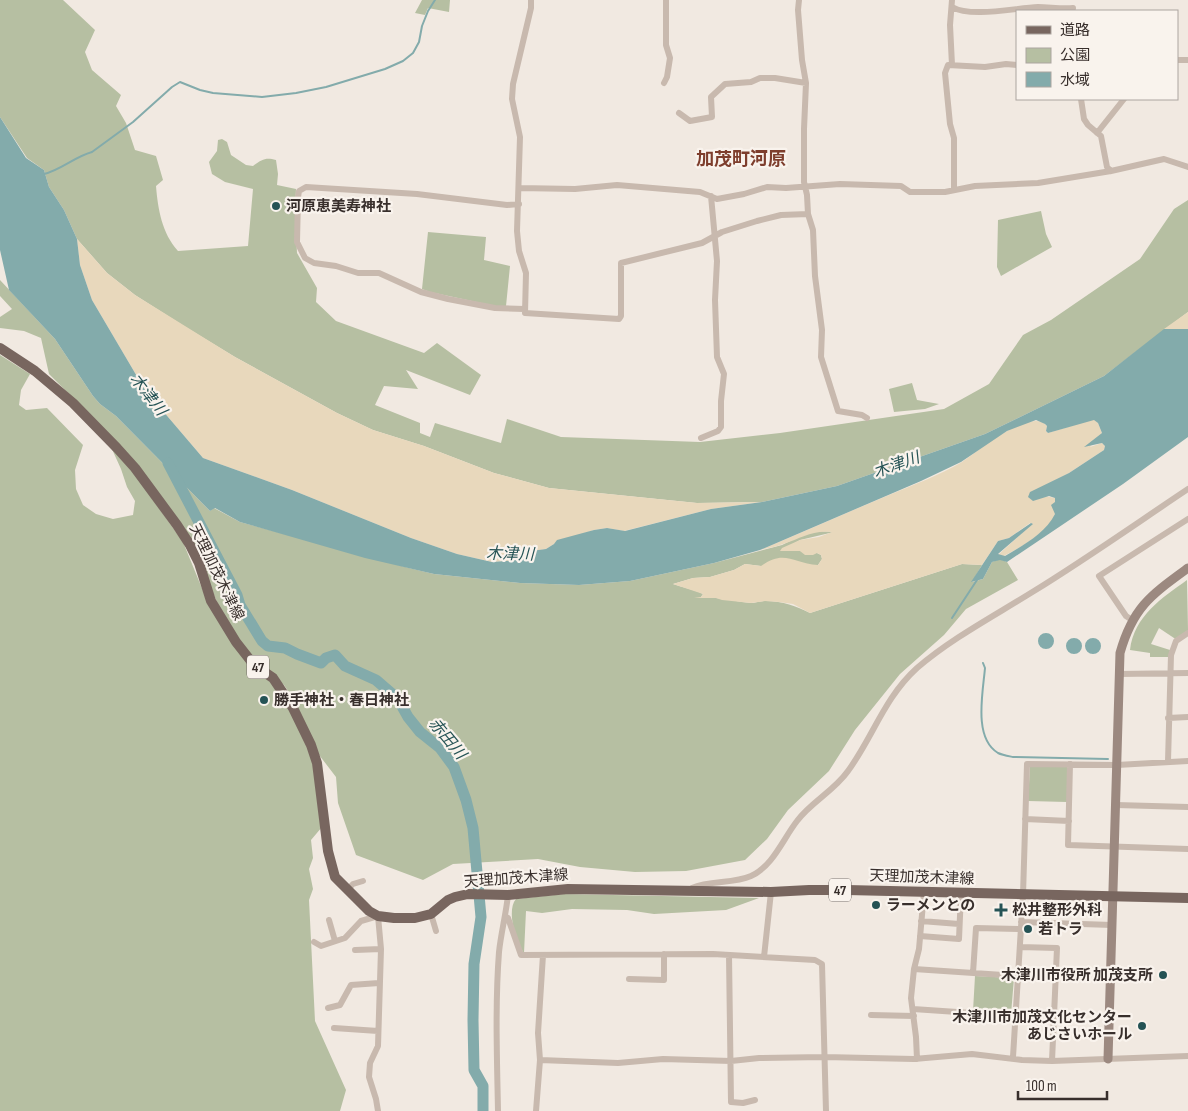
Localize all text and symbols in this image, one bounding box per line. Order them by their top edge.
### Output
legend [1016,10,1178,100]
text: 道路 [1060,21,1090,40]
text: 公園 [1060,46,1090,65]
text: 水域 [1060,71,1090,90]
district label: 加茂町河原 [696,149,786,170]
place label: 河原恵美寿神社 [286,197,391,216]
marker: 河原恵美寿神社 [270,200,282,212]
water label: 木津川 [126,370,171,421]
water label: 木津川 [871,448,924,483]
street label: 天理加茂木津線 [185,521,248,624]
water label: 木津川 [486,545,536,564]
road number: 47 [247,656,269,679]
place label: 勝手神社・春日神社 [274,691,409,710]
marker: 勝手神社・春日神社 [258,694,270,706]
water label: 赤田川 [424,714,471,765]
street label: 天理加茂木津線 [463,865,569,892]
street label: 天理加茂木津線 [869,866,975,889]
road number: 47 [829,878,851,902]
place label: ラーメンとの [886,896,975,915]
marker: ラーメンとの [870,899,882,911]
place label: 松井整形外科 [1012,901,1102,920]
marker: 松井整形外科 [994,903,1008,917]
place label: 若トラ [1038,920,1083,939]
marker: 若トラ [1022,923,1034,935]
place label: 木津川市役所 加茂支所 [1001,966,1153,985]
marker: 木津川市役所 加茂支所 [1157,969,1169,981]
place label: 木津川市加茂文化センター あじさいホール [952,1008,1132,1044]
marker: 木津川市加茂文化センター あじさいホール [1136,1020,1148,1032]
scale bar [1018,1068,1107,1100]
text: 100 m [1026,1077,1057,1096]

